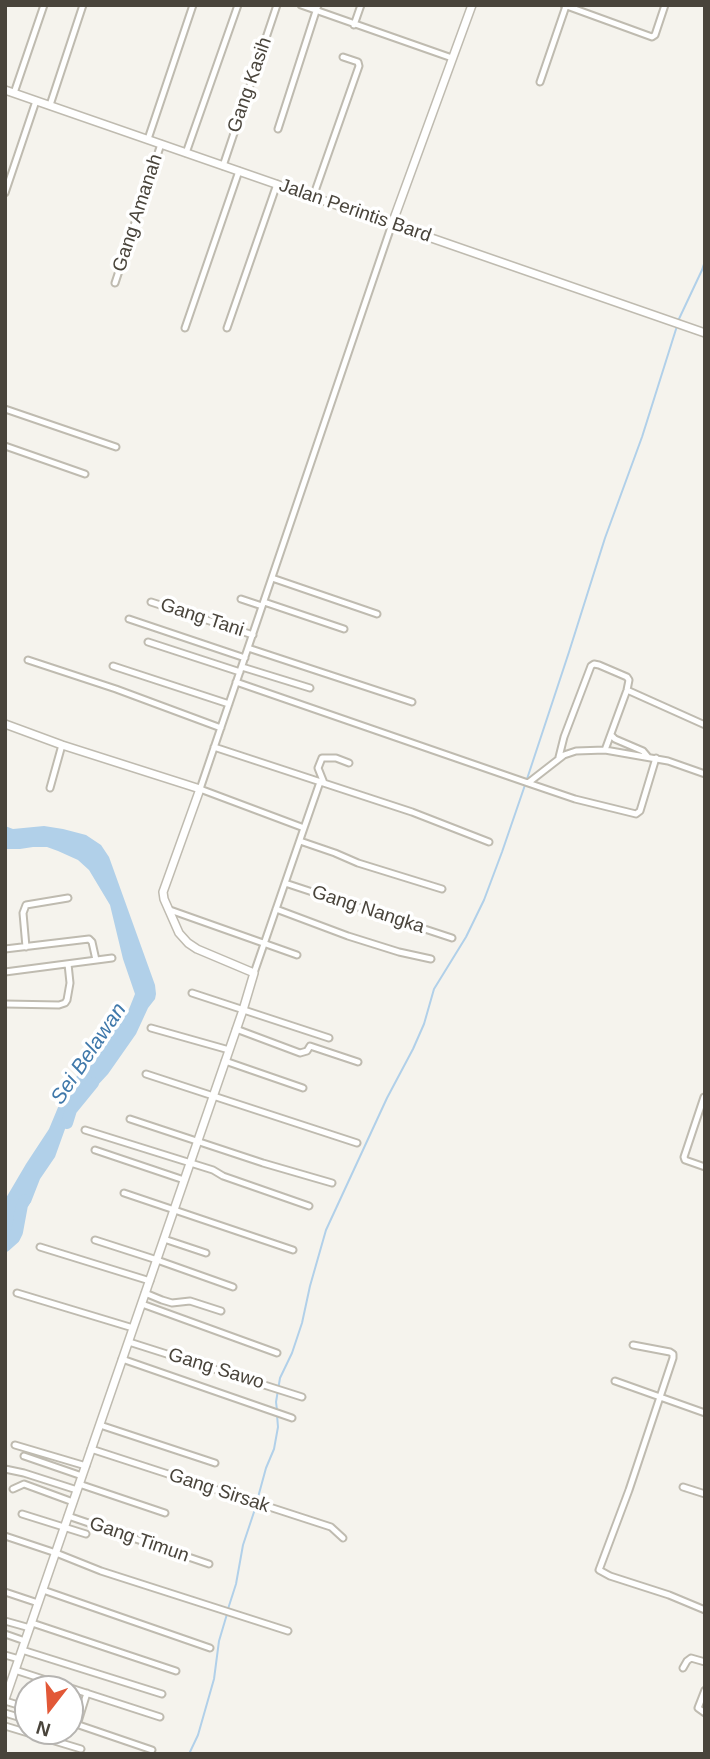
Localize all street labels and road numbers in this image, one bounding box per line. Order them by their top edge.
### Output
street label: Gang Kasih [223,34,277,136]
street label: Gang Amanah [108,151,168,275]
street label: Jalan Perintis Bard [276,174,434,248]
street label: Gang Tani [157,594,247,642]
street label: Gang Nangka [309,881,427,939]
street label: Gang Sawo [165,1344,267,1394]
street label: Gang Sirsak [166,1464,272,1518]
street label: Gang Timun [86,1512,192,1568]

